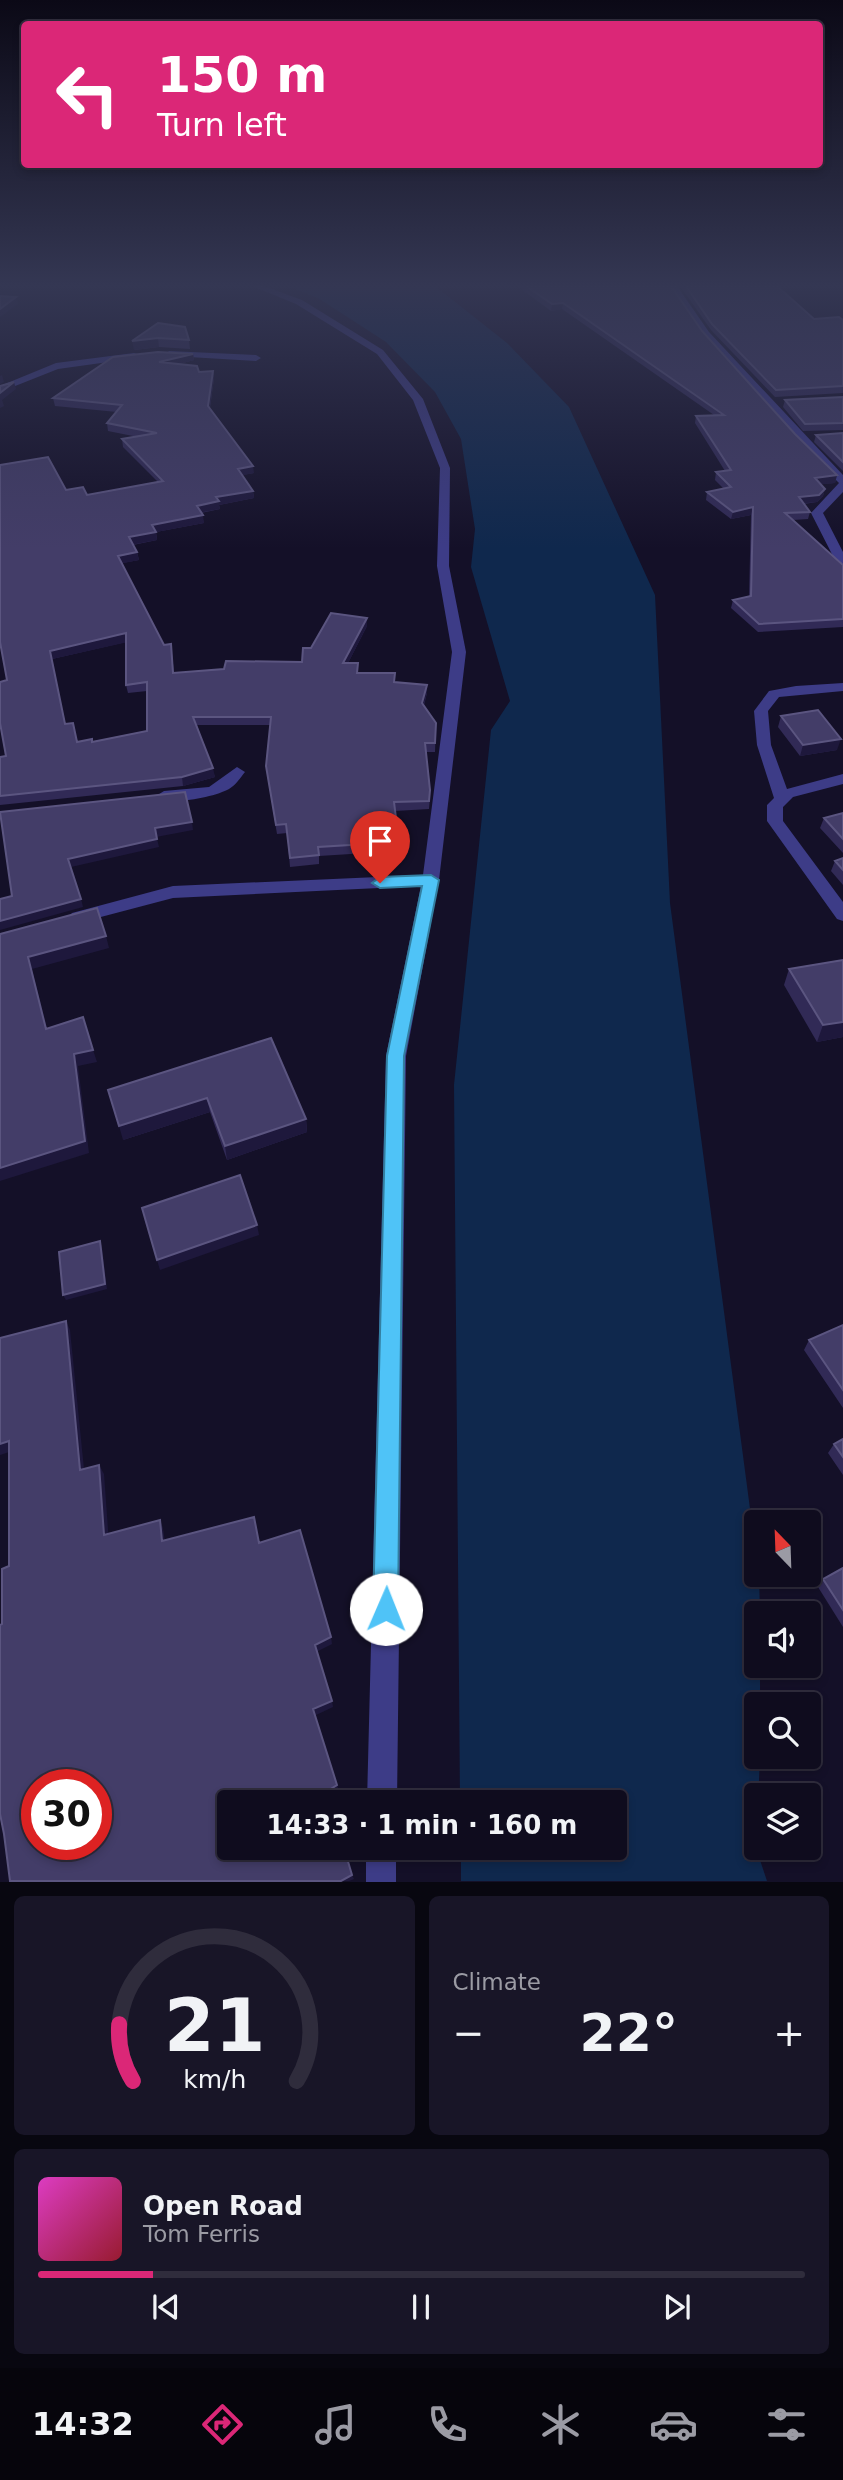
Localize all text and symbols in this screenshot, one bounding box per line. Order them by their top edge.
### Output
text: 150 m [157,47,327,104]
icon: left [42,49,133,140]
text: Turn left [157,106,287,144]
pin [350,811,410,883]
icon: arrive [361,822,399,860]
north arrow [744,1510,821,1587]
map controls [744,1510,821,1860]
position arrow [349,1572,423,1646]
button: sound [744,1601,821,1678]
button: search [744,1692,821,1769]
speed limit sign: 30 [21,1769,112,1860]
button: layers [744,1783,821,1860]
text: 14:33 · 1 min · 160 m [267,1810,577,1840]
text: Climate [453,1969,541,1995]
text: 21 [164,1984,265,2069]
text: 22° [580,2003,678,2063]
text: − [453,2011,484,2055]
text: + [773,2011,805,2055]
text: km/h [183,2065,246,2094]
text: Open Road [143,2191,303,2221]
text: Tom Ferris [143,2221,260,2247]
icon: previous [147,2288,185,2326]
icon: pause [402,2288,440,2326]
icon: next [658,2288,696,2326]
icon: directions [198,2400,247,2449]
icon: music [311,2400,360,2449]
icon: phone [423,2400,472,2449]
icon: climate [536,2400,585,2449]
icon: car [649,2400,698,2449]
icon: filters [762,2400,811,2449]
text: 14:32 [32,2405,134,2443]

